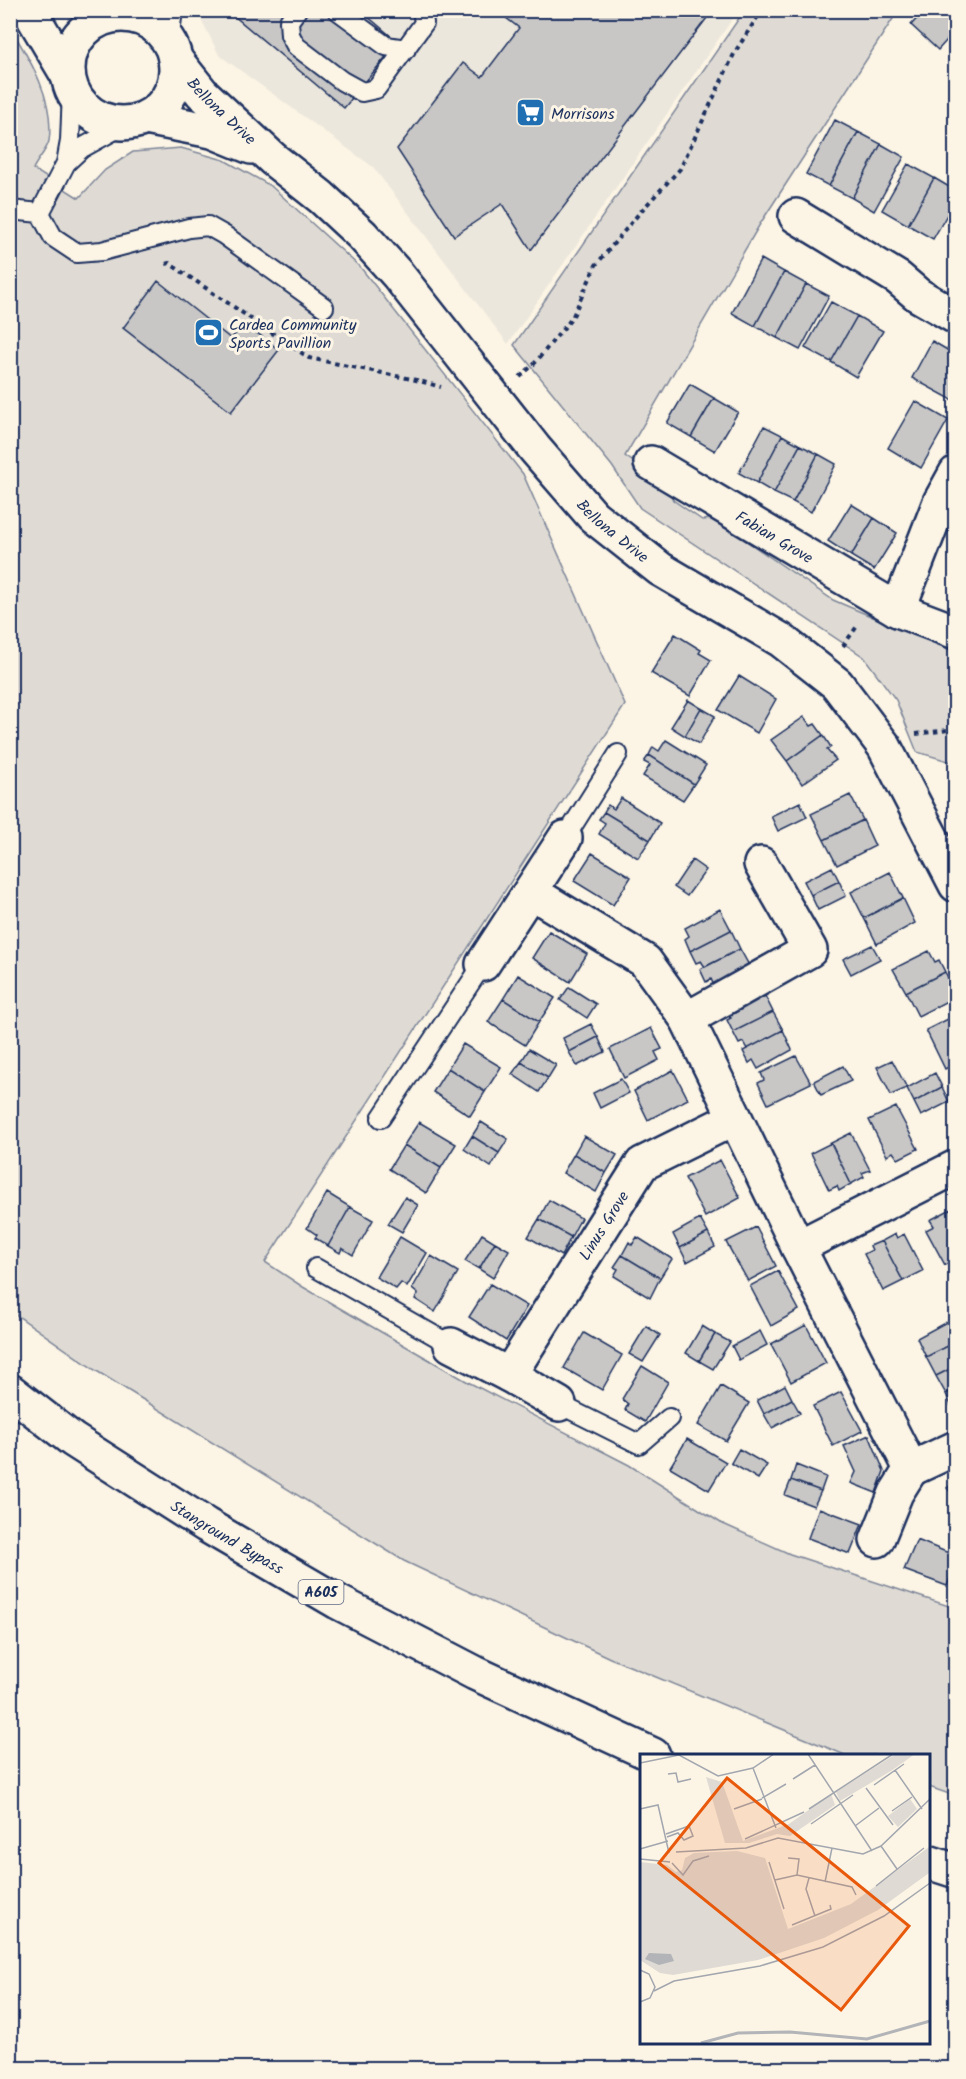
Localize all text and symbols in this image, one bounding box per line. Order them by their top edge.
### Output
street label: Bellona Drive [180,72,261,151]
supermarket icon: Morrisons [514,97,546,129]
place label: Morrisons [551,102,615,127]
place label: Cardea Community Sports Pavillion [229,313,357,356]
sports icon: Cardea Community Sports Pavillion [192,317,224,349]
street label: Bellona Drive [570,494,654,570]
street label: Fabian Grove [730,505,818,571]
street label: Linus Grove [573,1186,636,1266]
street label: Stanground Bypass [165,1494,288,1582]
road number: A605 [298,1580,344,1604]
inset map [640,1754,930,2043]

